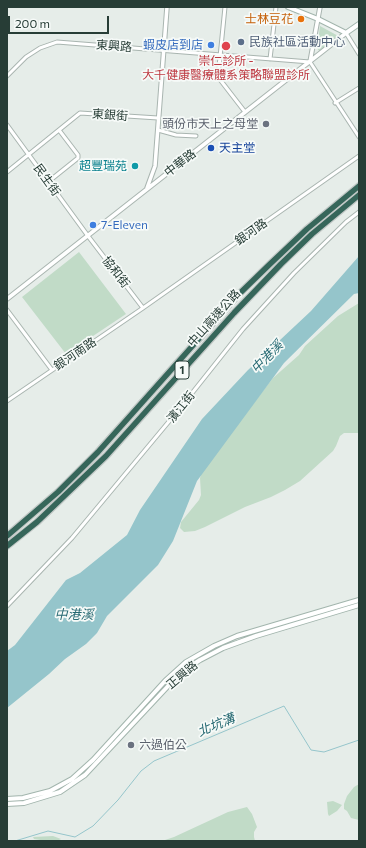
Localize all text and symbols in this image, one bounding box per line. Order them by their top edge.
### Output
scale bar [10,8,111,34]
place label: 士林豆花 [245,12,293,26]
marker: 士林豆花 [296,14,306,24]
text: 200 m [15,16,50,30]
place label: 民族社區活動中心 [249,35,345,49]
marker: 民族社區活動中心 [236,37,246,47]
street label: 東興路 [96,38,132,54]
place label: 蝦皮店到店 [143,38,203,52]
marker: 蝦皮店到店 [206,40,216,50]
marker: 崇仁診所 - 大千健康醫療體系策略聯盟診所 [220,40,232,52]
place label: 崇仁診所 - 大千健康醫療體系策略聯盟診所 [142,54,310,82]
street label: 東銀街 [92,107,128,123]
place label: 頭份市天上之母堂 [162,117,258,131]
marker: 頭份市天上之母堂 [261,119,271,129]
place label: 天主堂 [219,141,255,155]
marker: 天主堂 [206,143,216,153]
street label: 中華路 [161,146,199,180]
place label: 超豐瑞苑 [79,159,127,173]
street label: 民生街 [31,161,63,199]
marker: 超豐瑞苑 [130,161,140,171]
street label: 銀河路 [232,216,270,248]
place label: 7-Eleven [101,218,148,232]
marker: 7-Eleven [88,220,98,230]
street label: 協和街 [99,253,133,291]
street label: 中山高速公路 [185,286,243,350]
street label: 銀河南路 [51,335,99,373]
water label: 中港溪 [248,338,286,376]
road number: 1 [175,361,189,379]
street label: 濱江街 [164,388,198,426]
water label: 中港溪 [55,607,93,623]
street label: 正興路 [164,658,200,692]
water label: 北坑溝 [195,710,237,740]
place label: 六過伯公 [139,738,187,752]
marker: 六過伯公 [126,740,136,750]

